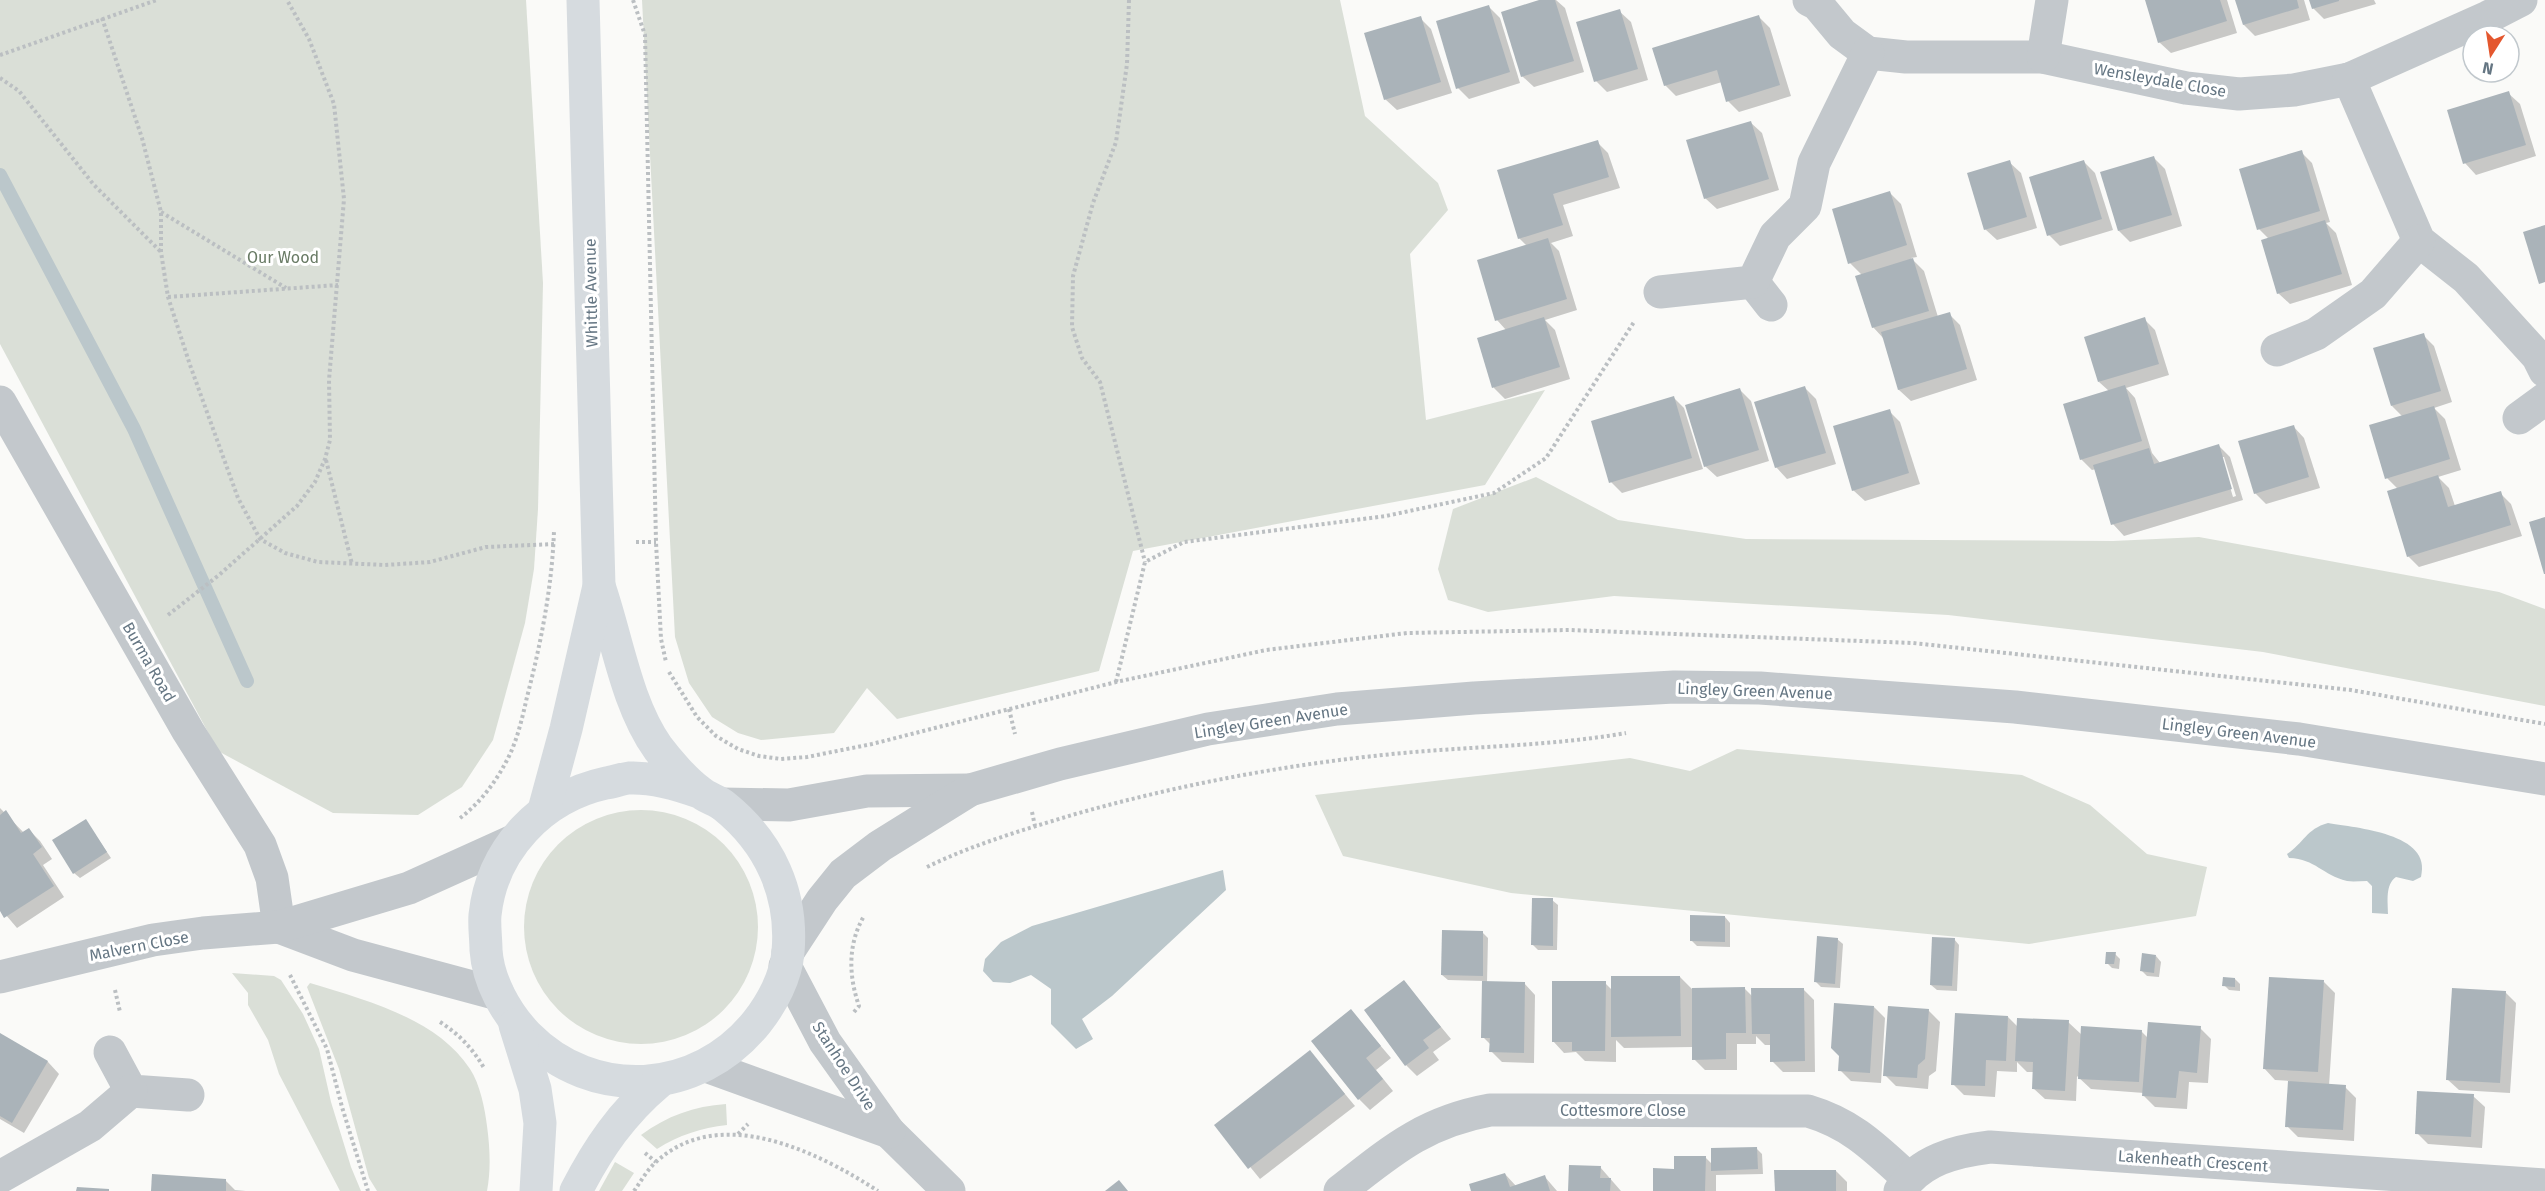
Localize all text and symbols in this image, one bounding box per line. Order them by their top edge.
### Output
north arrow [2461,24,2521,84]
text: N [2481,58,2495,79]
street label: Wensleydale Close [2092,59,2228,101]
street label: Whittle Avenue [581,238,601,348]
park label: Our Wood [247,248,319,267]
street label: Burma Road [119,619,179,705]
street label: Lingley Green Avenue [1677,679,1833,703]
street label: Lingley Green Avenue [1193,699,1349,743]
street label: Lingley Green Avenue [2161,714,2317,752]
street label: Malvern Close [88,927,190,965]
street label: Stanhoe Drive [808,1018,880,1114]
street label: Cottesmore Close [1560,1101,1686,1120]
street label: Lakenheath Crescent [2117,1146,2269,1176]

